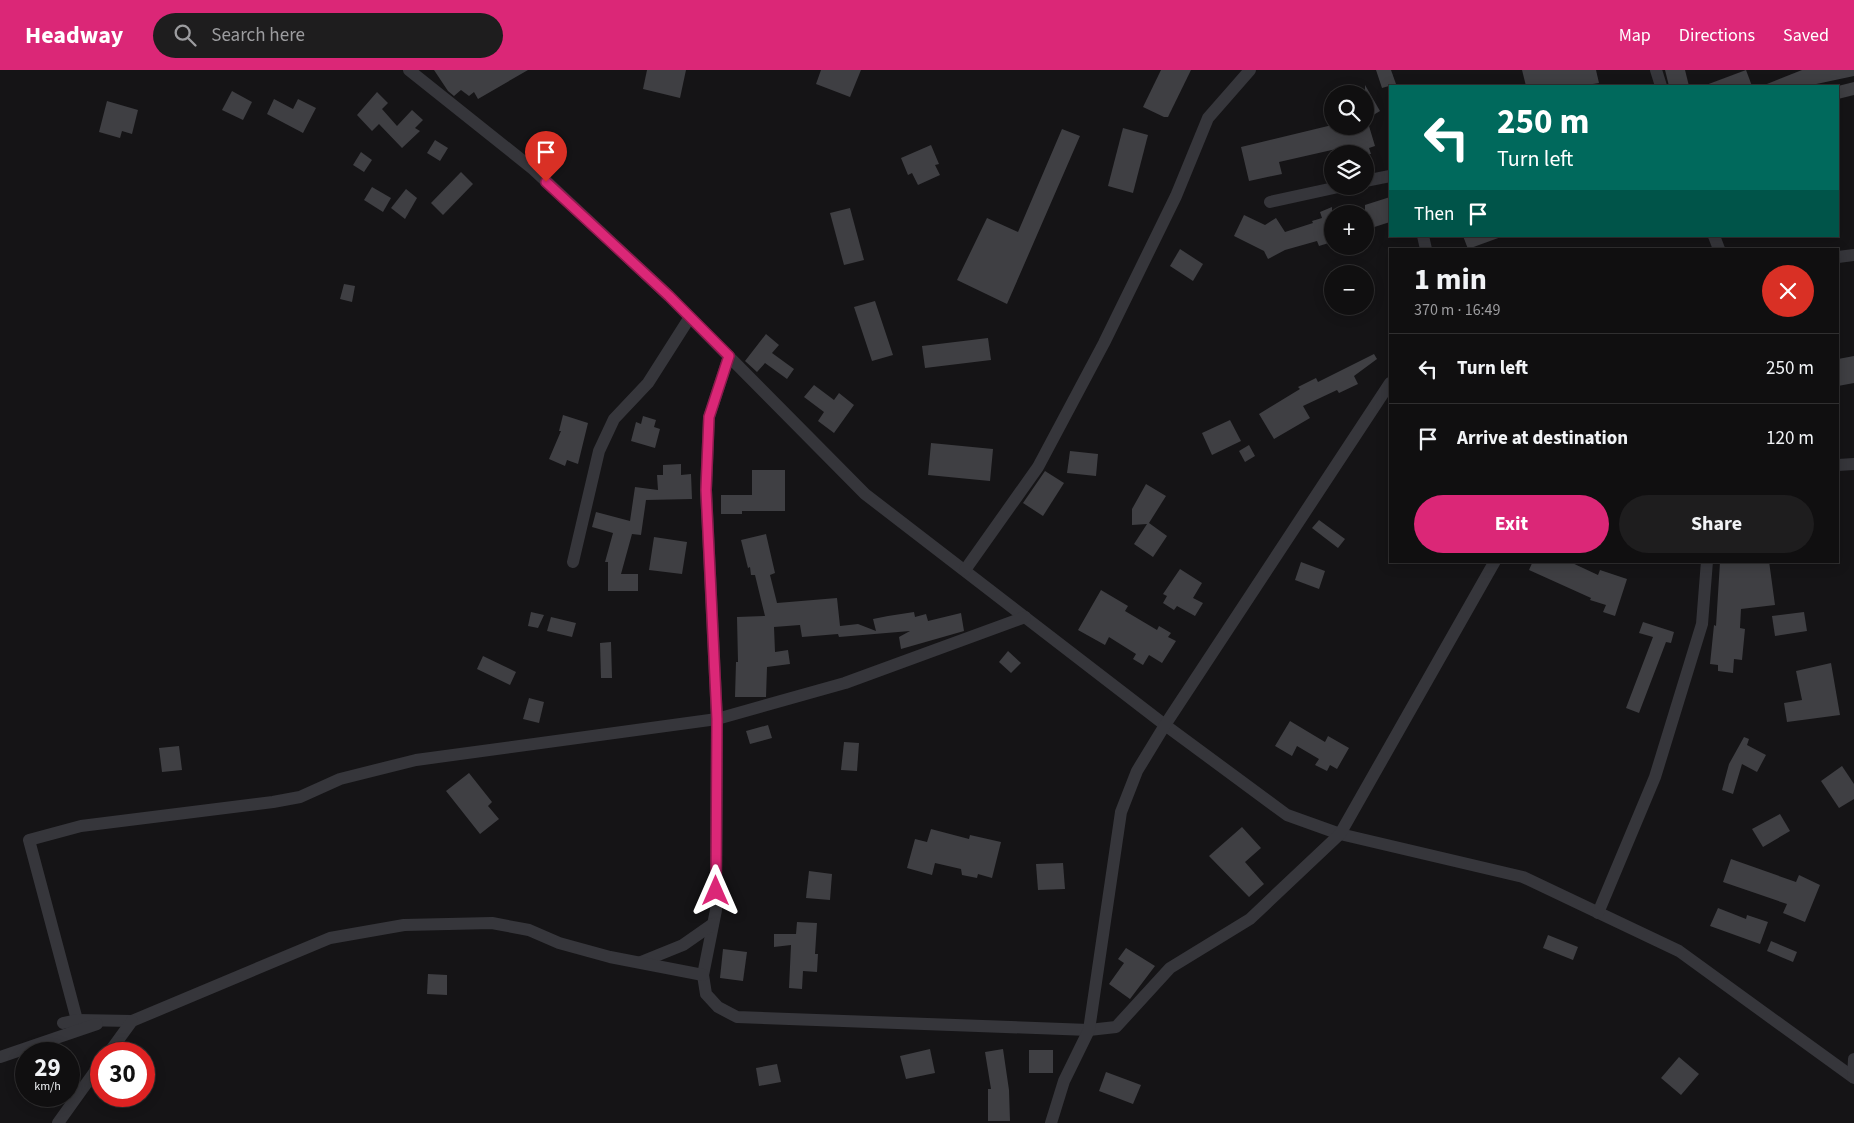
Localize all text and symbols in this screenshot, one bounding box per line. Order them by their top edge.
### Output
search box [153,13,503,58]
text: Headway [25,18,123,53]
icon: search [171,21,199,49]
text: Search here [211,22,305,49]
text: Map [1619,23,1651,48]
text: Directions [1679,23,1755,48]
text: Saved [1783,23,1829,48]
map controls [1324,85,1374,315]
button: search [1324,85,1374,135]
text: 250 m [1497,97,1589,147]
icon: left [1414,105,1479,170]
pin [525,131,567,182]
icon: arrive [532,138,560,166]
text: Turn left [1497,143,1573,175]
button: layers [1324,145,1374,195]
icon: arrive [1464,200,1492,228]
text: Then [1414,201,1454,228]
button: + [1324,205,1374,255]
text: 1 min [1414,258,1487,301]
button: − [1324,265,1374,315]
button: close [1762,265,1814,317]
text: 370 m · 16:49 [1414,299,1501,321]
icon: left [1414,355,1442,383]
text: Turn left [1457,355,1528,382]
text: 250 m [1766,355,1814,382]
icon: arrive [1414,425,1442,453]
text: Arrive at destination [1457,425,1628,452]
text: 120 m [1766,425,1814,452]
button: Exit [1414,495,1609,553]
button: Share [1619,495,1814,553]
position arrow [689,864,741,916]
speed limit sign: 30 [90,1042,155,1107]
text: 29 [34,1050,61,1086]
text: km/h [34,1078,61,1095]

